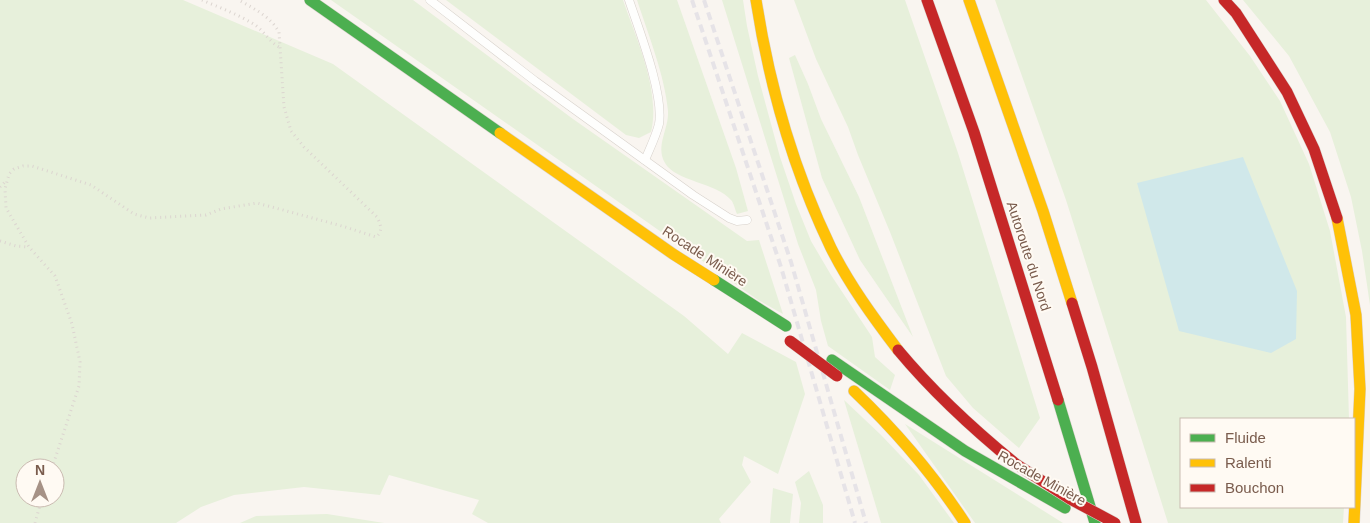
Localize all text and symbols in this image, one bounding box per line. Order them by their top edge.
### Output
street label: Autoroute du Nord [1004,199,1054,313]
street label: Rocade Minière [660,223,751,290]
legend [1180,418,1355,508]
text: Fluide [1225,429,1266,446]
street label: Rocade Minière [995,447,1089,509]
text: Ralenti [1225,454,1272,471]
north arrow [15,458,65,508]
text: N [35,462,45,478]
text: Bouchon [1225,479,1284,496]

